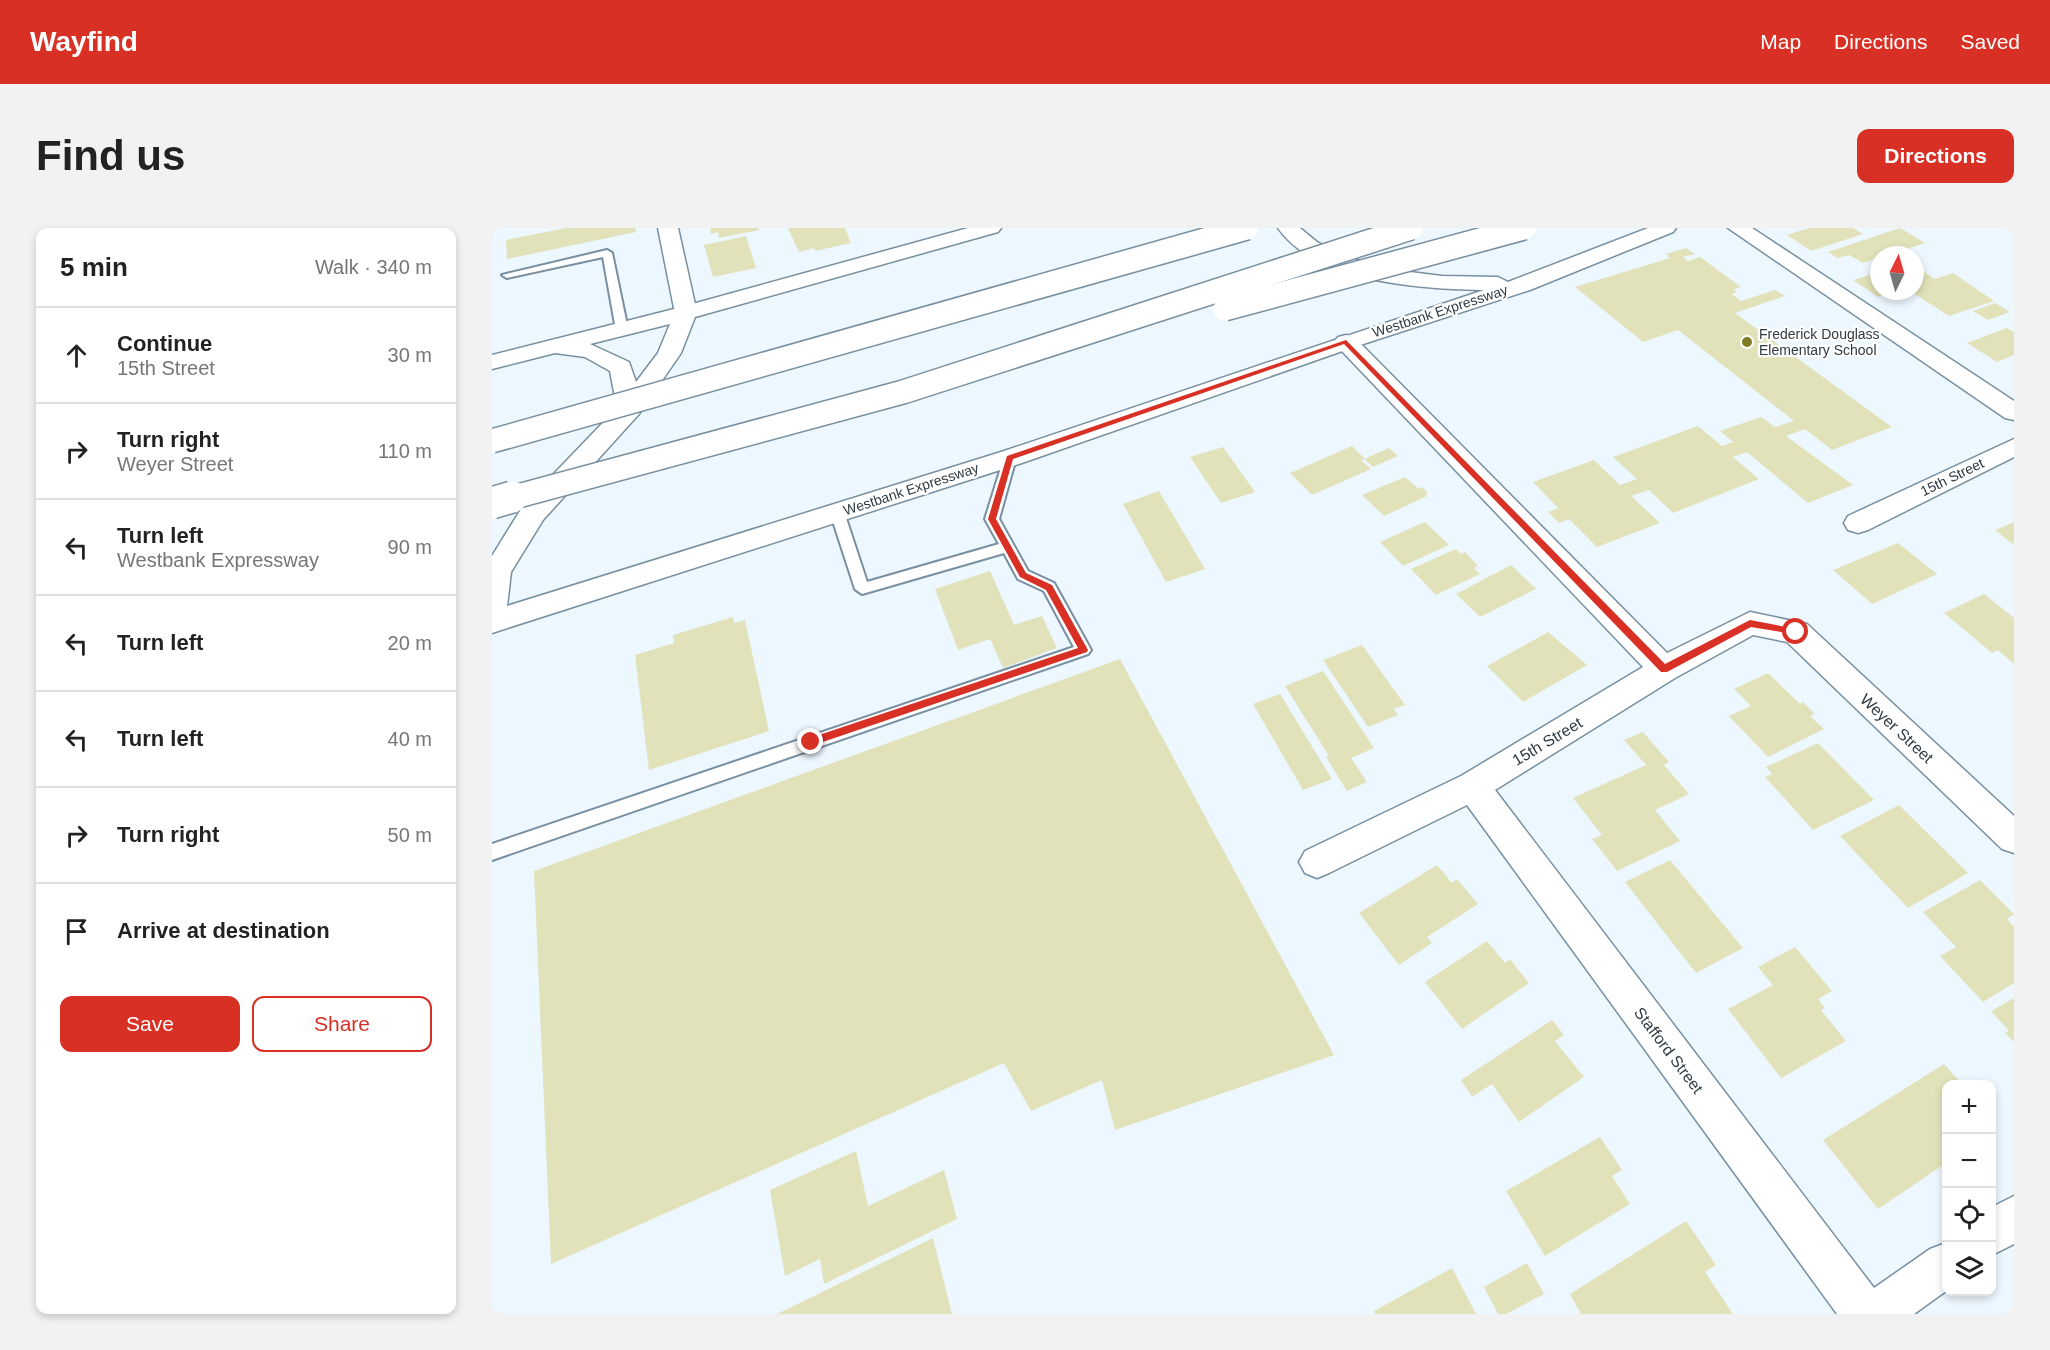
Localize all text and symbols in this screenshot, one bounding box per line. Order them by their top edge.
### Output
text: Wayfind [30,26,138,57]
text: Map [1760,30,1801,53]
text: Directions [1834,30,1927,53]
text: Saved [1960,30,2020,53]
button: Directions [1857,129,2014,183]
text: Find us [36,132,185,179]
north arrow [1870,246,1924,300]
text: 5 min [60,252,128,282]
text: Walk · 340 m [315,256,432,278]
street label: Westbank Expressway [1370,282,1510,340]
place label: Frederick Douglass Elementary School [1759,326,1880,358]
text: Continue [117,331,212,356]
marker: Frederick Douglass Elementary School [1740,335,1754,349]
icon: ahead [60,339,93,372]
text: 30 m [388,344,432,366]
text: 15th Street [117,357,215,379]
text: Turn right [117,427,219,452]
icon: right [60,435,93,468]
text: 110 m [378,440,432,462]
text: Weyer Street [117,453,233,475]
street label: 15th Street [1918,455,1986,499]
street label: Westbank Expressway [841,460,981,518]
text: Turn left [117,523,203,548]
icon: left [60,531,93,564]
text: 90 m [388,536,432,558]
text: Westbank Expressway [117,549,319,571]
route start [1782,618,1808,644]
icon: left [60,627,93,660]
text: Turn left [117,630,203,655]
text: 20 m [388,632,432,654]
street label: Weyer Street [1857,690,1937,767]
street label: 15th Street [1509,714,1586,769]
icon: left [60,723,93,756]
text: Turn left [117,726,203,751]
text: 40 m [388,728,432,750]
route end [797,728,823,754]
icon: right [60,819,93,852]
text: Turn right [117,822,219,847]
text: 50 m [388,824,432,846]
icon: arrive [60,915,93,948]
text: Arrive at destination [117,918,330,943]
button: Save [60,996,240,1052]
button: Share [252,996,432,1052]
street label: Stafford Street [1631,1004,1707,1097]
map controls [1942,1080,1996,1296]
button: + [1942,1080,1996,1134]
button: − [1942,1134,1996,1188]
button: locate [1942,1188,1996,1242]
button: layers [1942,1242,1996,1296]

